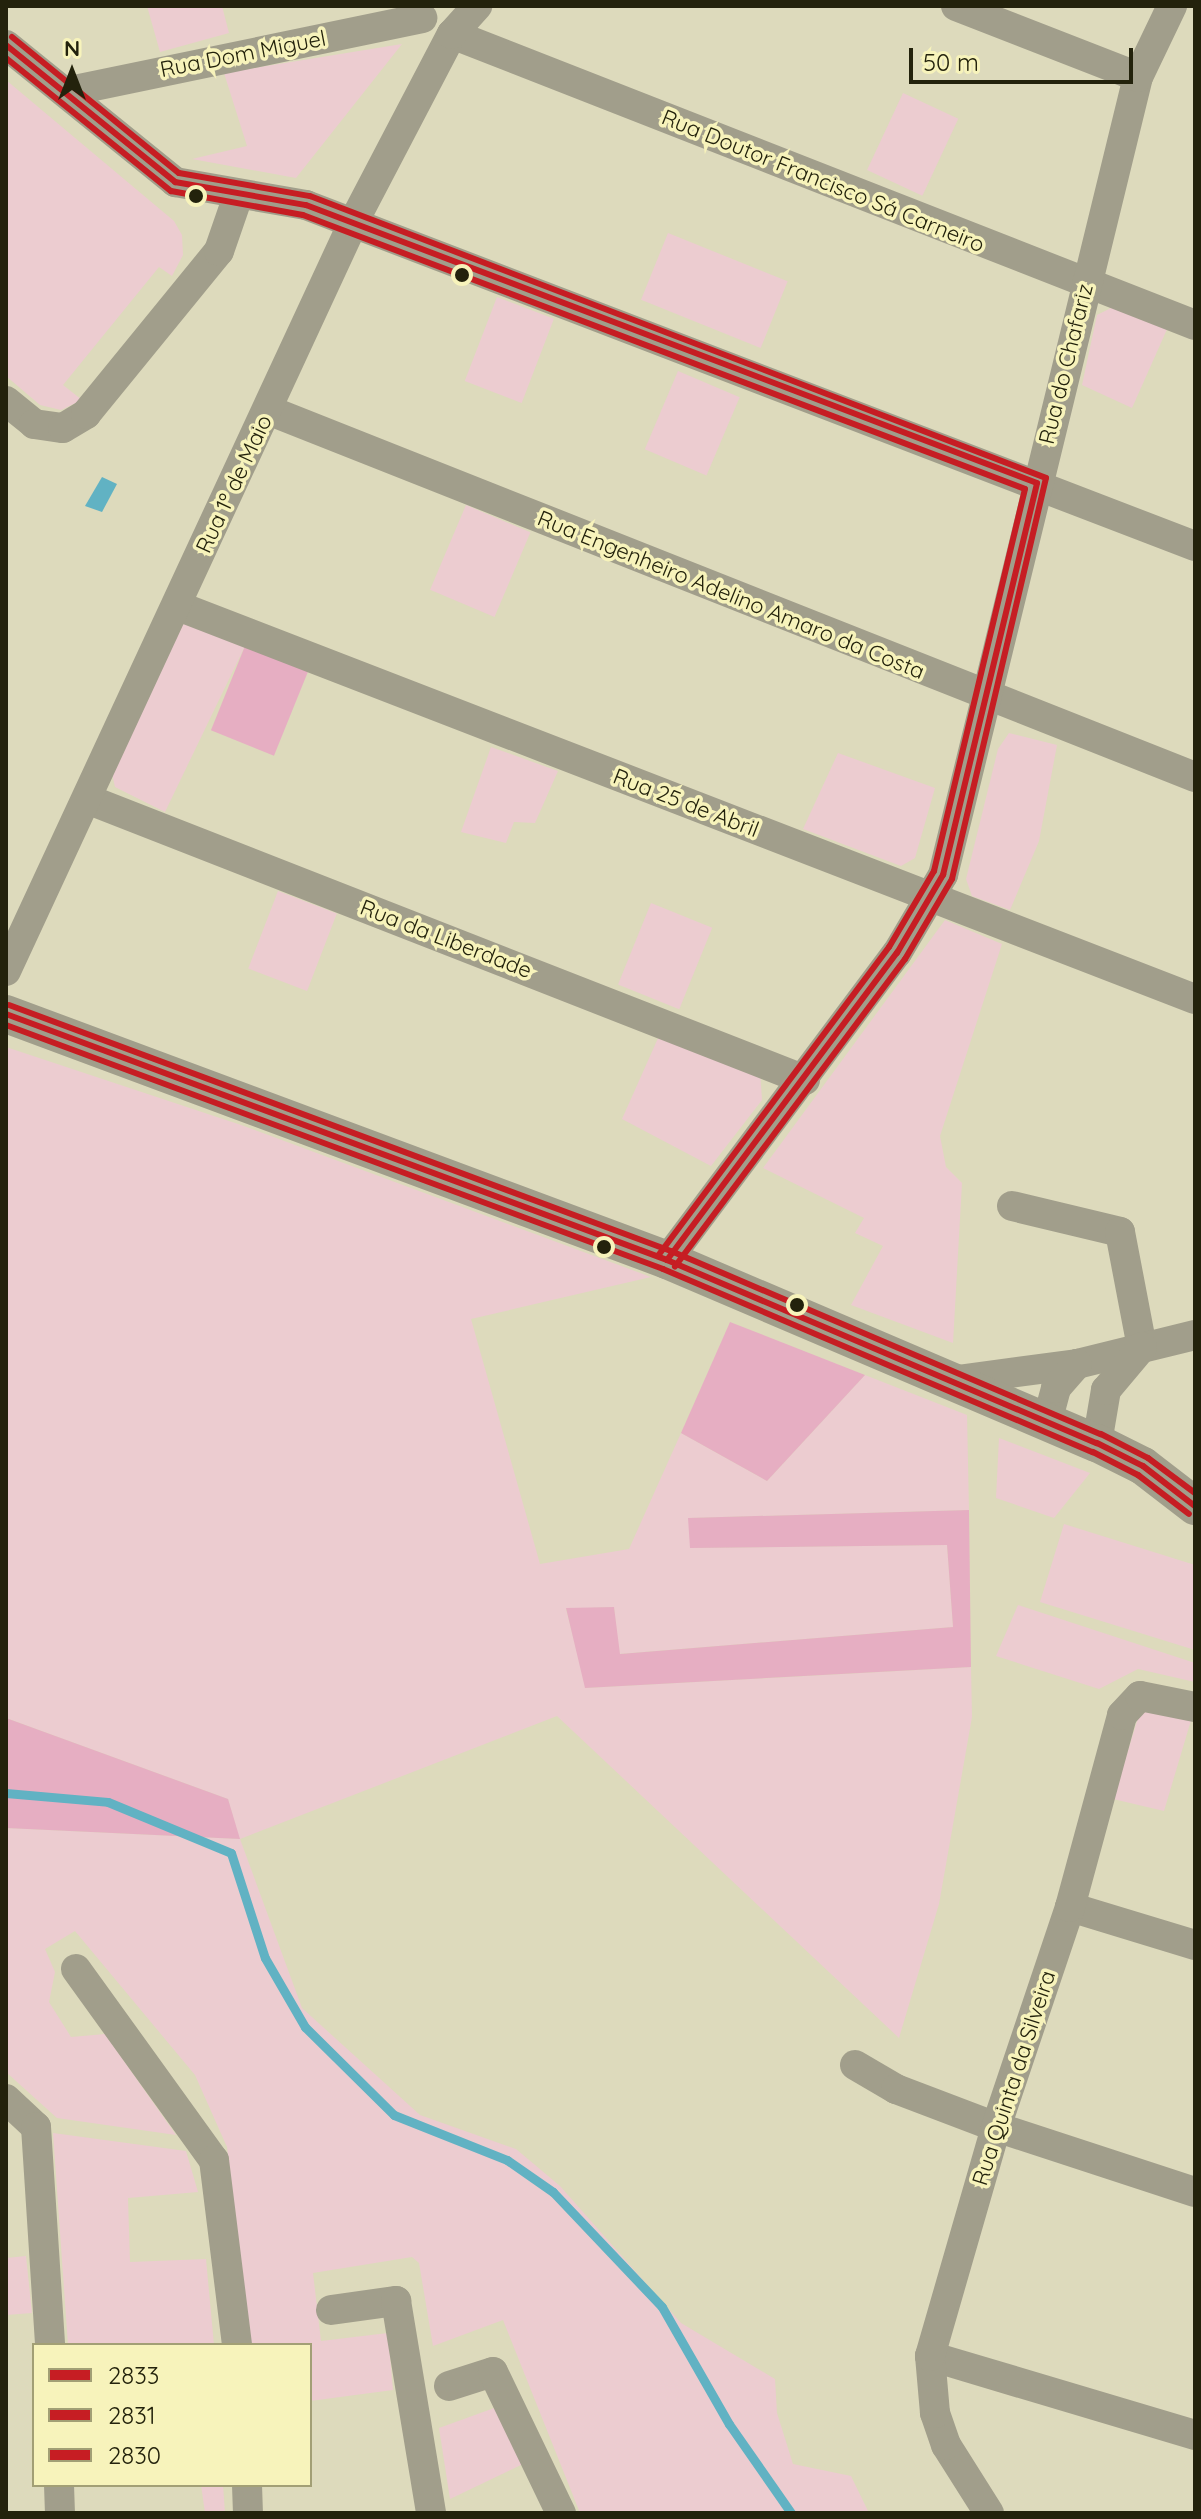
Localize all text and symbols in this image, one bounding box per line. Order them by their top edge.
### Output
street label: Rua Dom Miguel [158,25,328,83]
north arrow [32,32,112,112]
scale bar [913,32,1137,82]
text: N [64,34,80,62]
text: 50 m [923,47,979,77]
street label: Rua Doutor Francisco Sá Carneiro [658,104,988,258]
unlabelled marker [188,188,204,204]
unlabelled marker [454,267,470,283]
street label: Rua do Chafariz [1033,281,1099,447]
street label: Rua 1º de Maio [190,411,278,557]
street label: Rua Engenheiro Adelino Amaro da Costa [534,505,928,685]
street label: Rua 25 de Abril [609,763,763,843]
street label: Rua da Liberdade [356,894,536,984]
unlabelled marker [596,1239,612,1255]
unlabelled marker [789,1297,805,1313]
street label: Rua Quinta da Silveira [967,1967,1061,2189]
legend [32,2343,312,2487]
text: 2833 [108,2360,159,2390]
text: 2831 [108,2400,156,2430]
text: 2830 [108,2440,161,2470]

